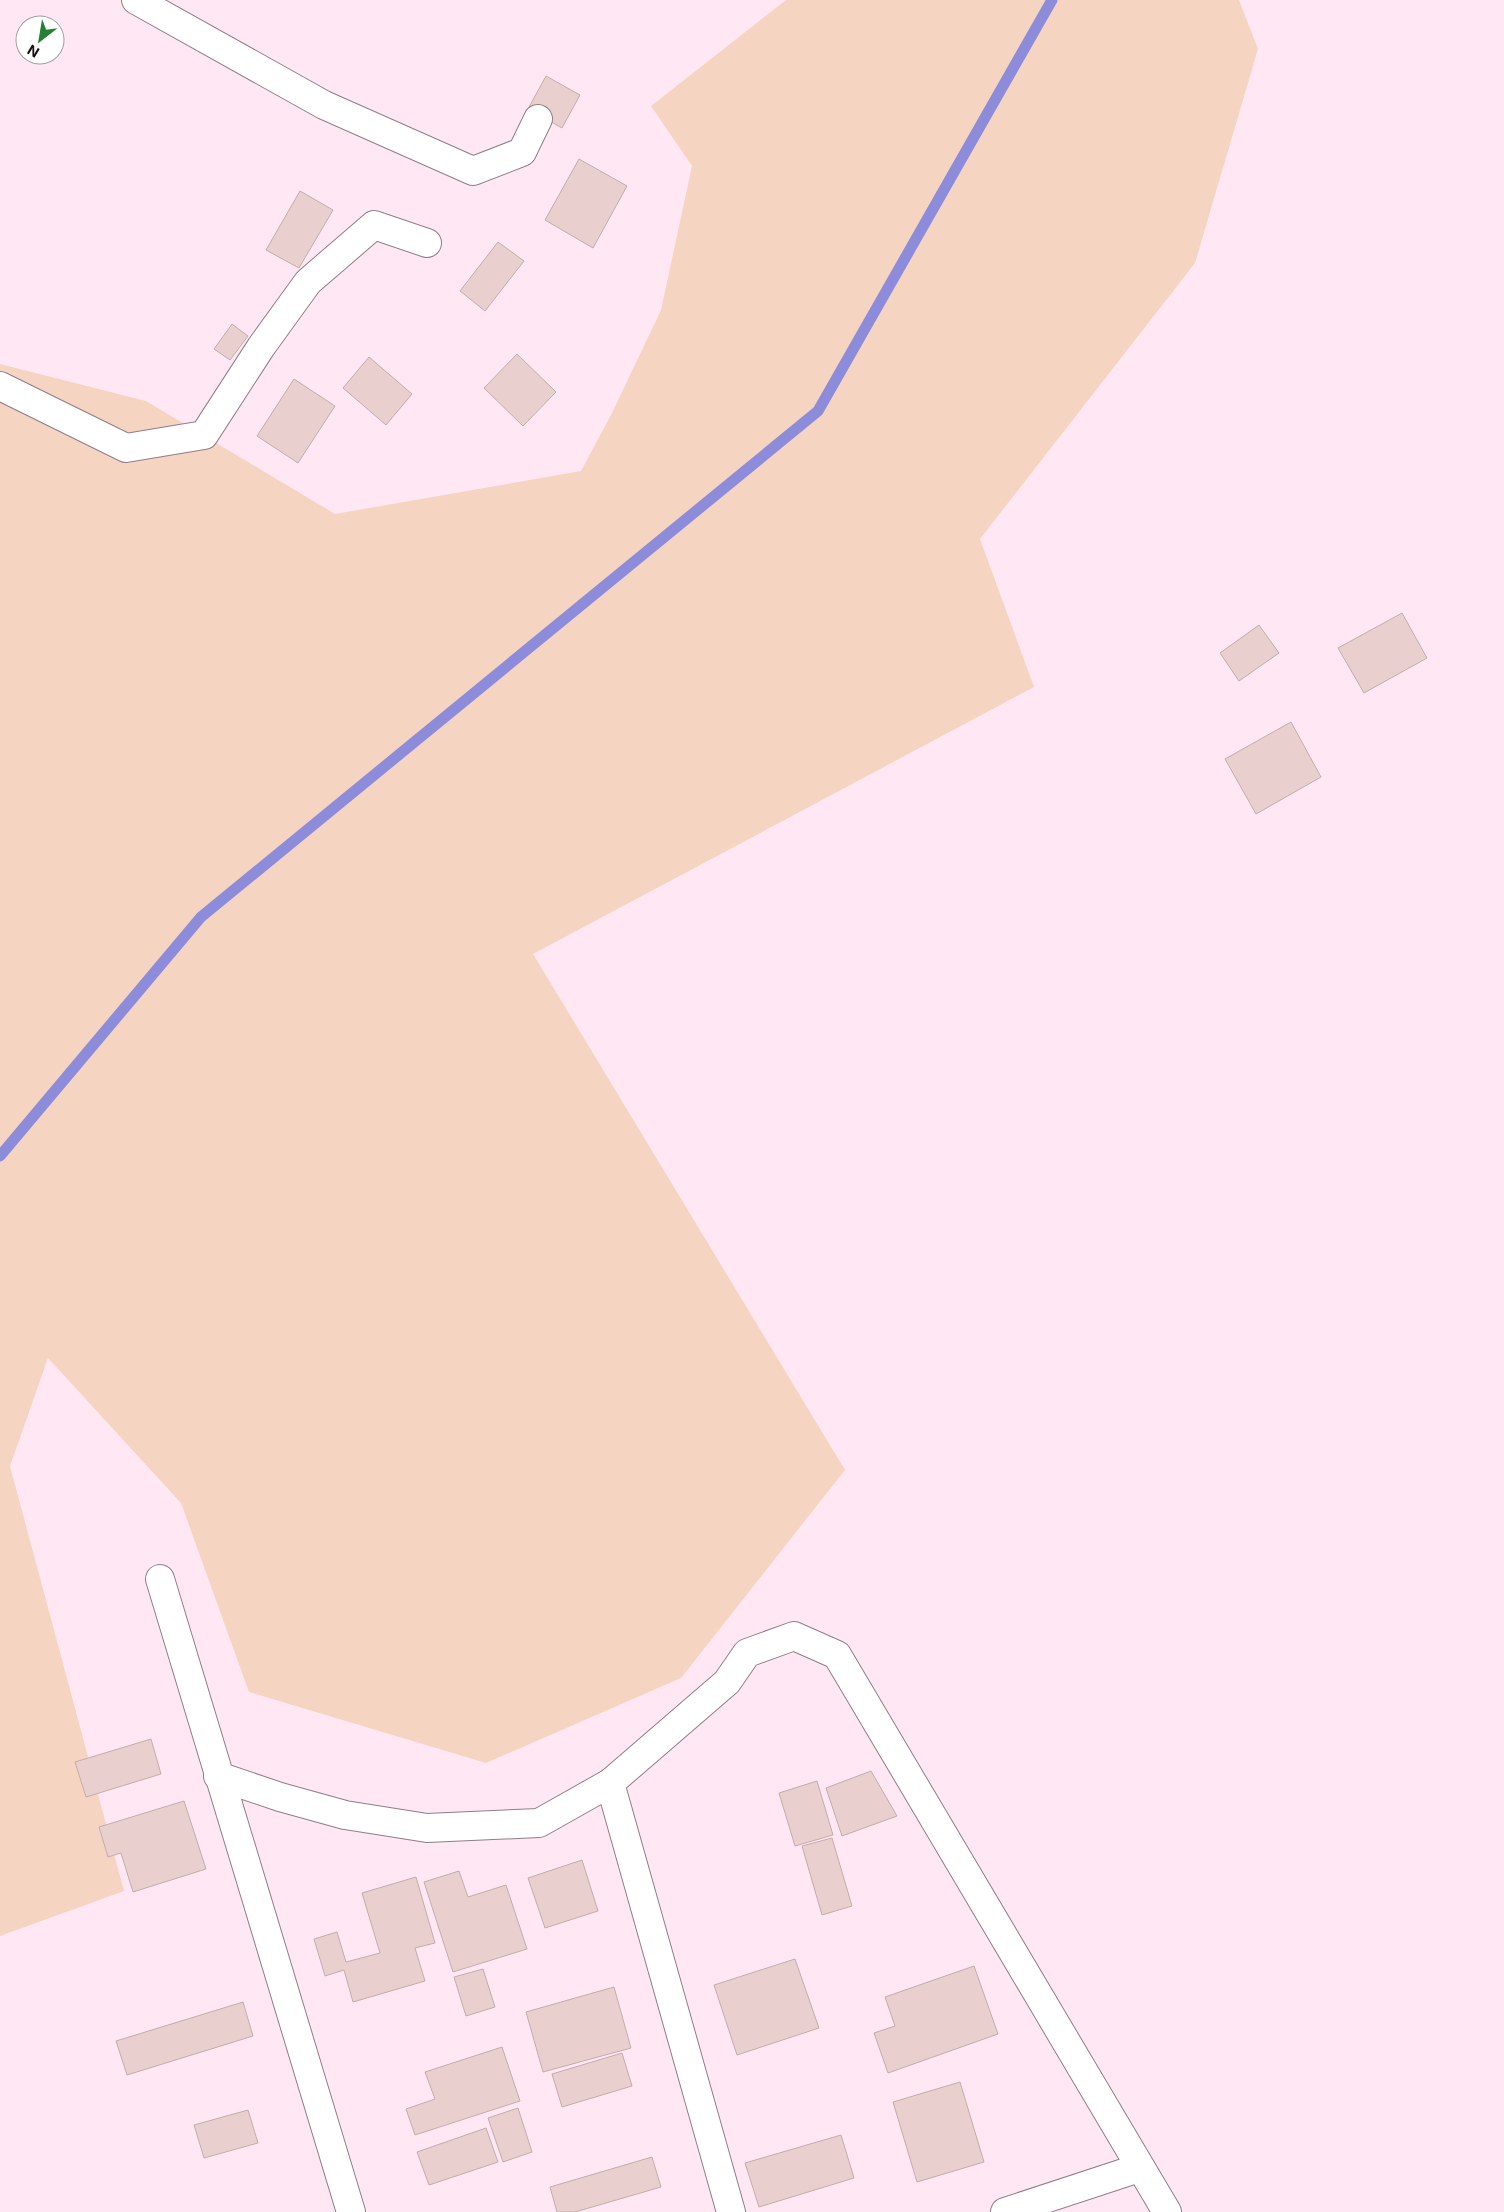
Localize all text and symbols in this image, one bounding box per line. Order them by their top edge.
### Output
north arrow [15,15,65,65]
text: N [24,42,42,62]

